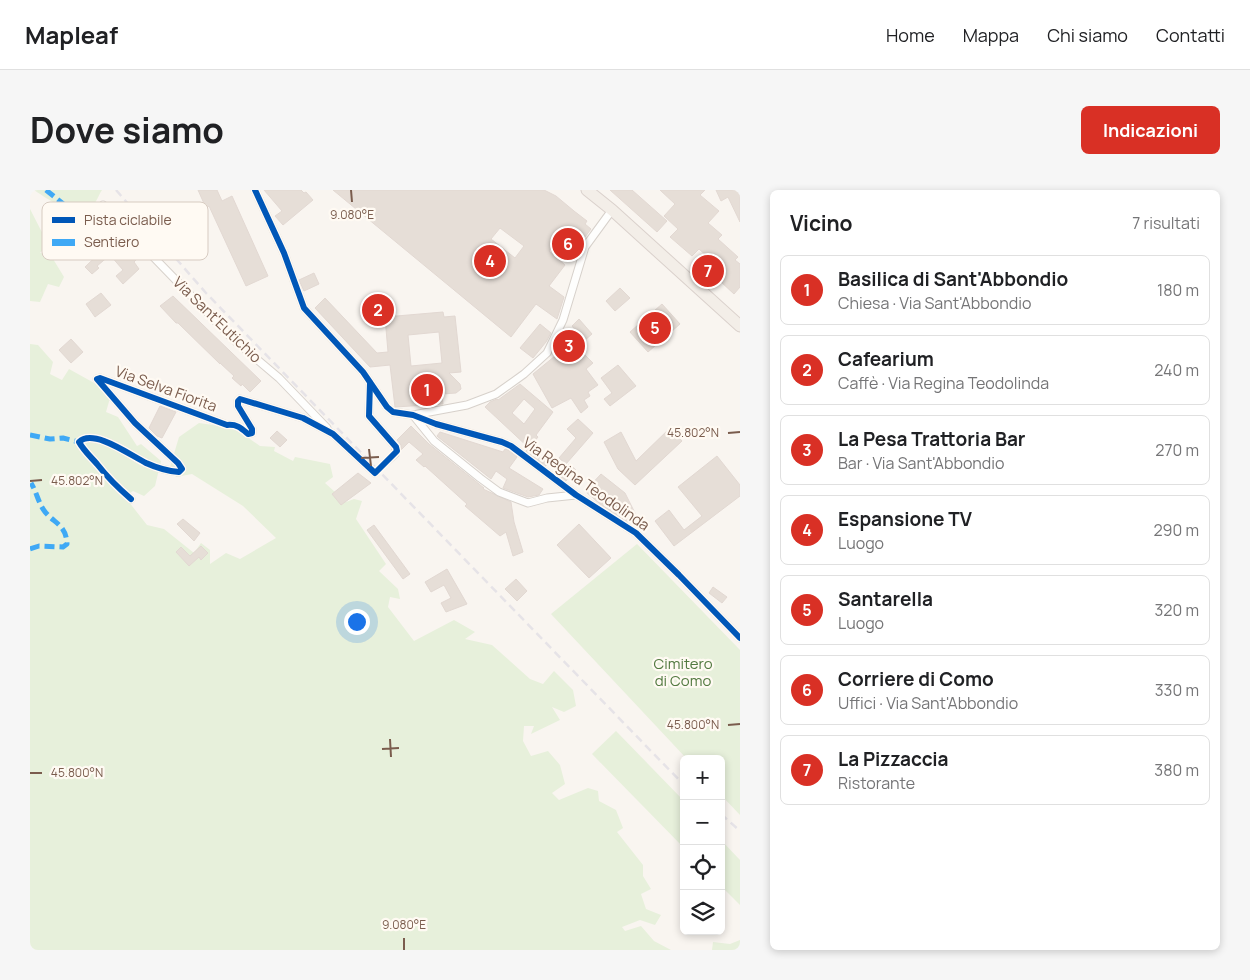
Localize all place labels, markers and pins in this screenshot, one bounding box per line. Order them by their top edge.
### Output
pin: 6 [552,225,584,263]
pin: 4 [474,242,506,280]
pin: 7 [692,252,724,290]
pin: 2 [362,291,394,329]
pin: 5 [639,309,671,347]
pin: 3 [553,327,585,365]
pin: 1 [411,371,443,409]

